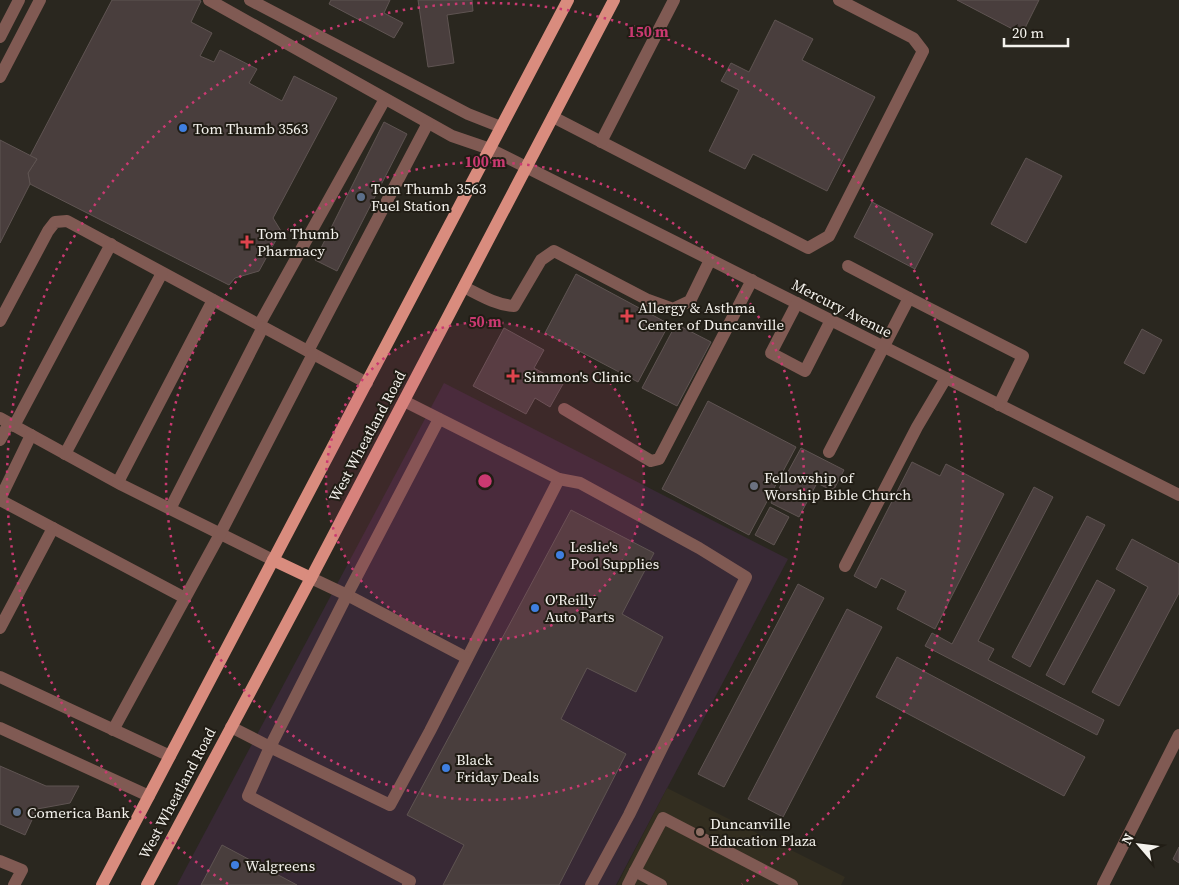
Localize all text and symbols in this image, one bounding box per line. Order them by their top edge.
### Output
scale bar [1004,15,1068,47]
text: 150 m [627,21,669,42]
text: 20 m [1012,22,1044,43]
place label: Tom Thumb 3563 [193,118,308,139]
marker: Tom Thumb 3563 [177,122,189,134]
text: 100 m [464,151,506,172]
place label: Tom Thumb 3563 Fuel Station [371,178,486,216]
marker: Tom Thumb 3563 Fuel Station [355,191,367,203]
place label: Tom Thumb Pharmacy [257,223,339,261]
marker: Tom Thumb Pharmacy [241,236,253,248]
street label: Mercury Avenue [788,274,896,342]
place label: Allergy & Asthma Center of Duncanville [638,297,785,335]
marker: Allergy & Asthma Center of Duncanville [620,309,634,323]
text: 50 m [468,311,502,332]
street label: West Wheatland Road [323,366,411,505]
place label: Simmon's Clinic [524,366,631,387]
marker: Simmon's Clinic [506,369,520,383]
place label: Fellowship of Worship Bible Church [764,467,911,505]
centre of rings [476,472,494,490]
marker: Fellowship of Worship Bible Church [748,480,760,492]
place label: Leslie's Pool Supplies [570,536,659,574]
marker: Leslie's Pool Supplies [554,549,566,561]
place label: O'Reilly Auto Parts [545,589,614,627]
marker: O'Reilly Auto Parts [529,602,541,614]
street label: West Wheatland Road [133,723,221,862]
place label: Black Friday Deals [456,749,539,787]
marker: Black Friday Deals [440,762,452,774]
place label: Comerica Bank [27,802,130,823]
marker: Comerica Bank [11,806,23,818]
place label: Duncanville Education Plaza [710,813,817,851]
north arrow [1114,820,1164,870]
marker: Duncanville Education Plaza [694,826,706,838]
text: N [1116,830,1139,848]
place label: Walgreens [245,855,315,876]
marker: Walgreens [229,859,241,871]

